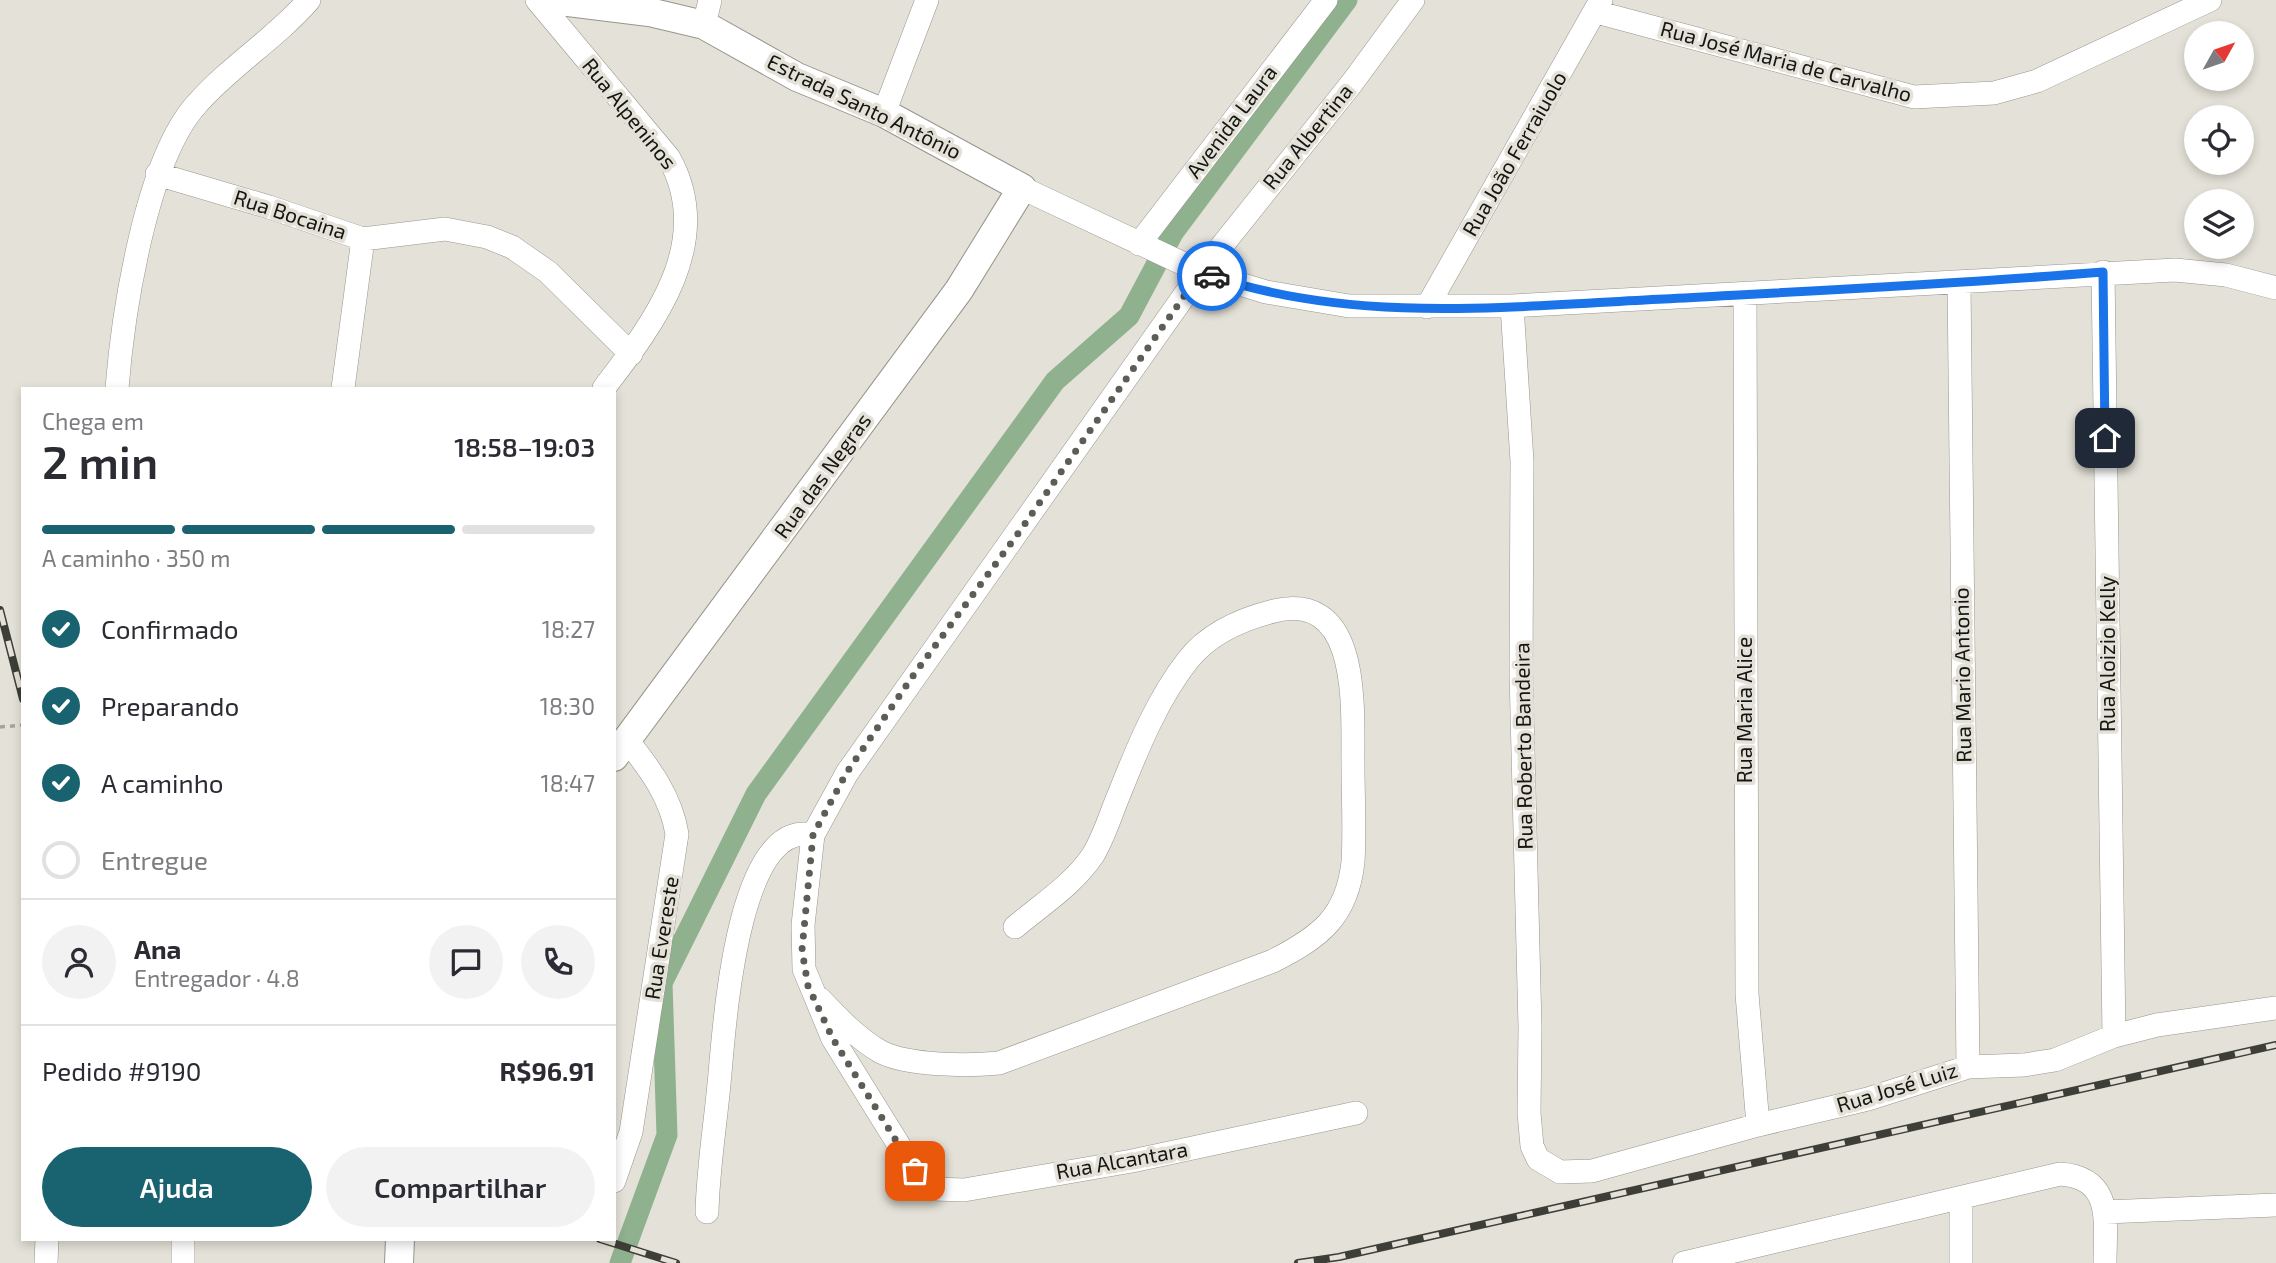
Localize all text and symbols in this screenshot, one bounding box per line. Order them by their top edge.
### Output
street label: Rua José Maria de Carvalho [1658,15,1915,106]
north arrow [2184,21,2254,91]
map controls [2184,21,2254,259]
street label: Estrada Santo Antônio [764,48,966,164]
street label: Rua Alpeninos [578,52,683,174]
street label: Avenida Laura [1180,60,1281,182]
street label: Rua João Ferraiuolo [1456,67,1571,240]
street label: Rua Albertina [1257,78,1357,194]
button: locate [2184,105,2254,175]
street label: Rua Bocaina [231,184,350,244]
button: layers [2184,189,2254,259]
courier [1177,241,1247,311]
icon: car [1193,257,1231,295]
text: Chega em [42,407,144,435]
street label: Rua das Negras [768,408,876,543]
pin [2075,408,2135,468]
icon: home [2086,419,2124,457]
text: 18:58–19:03 [454,431,595,462]
text: 2 min [42,433,158,488]
text: A caminho · 350 m [42,544,230,572]
street label: Rua Aloizio Kelly [2094,576,2119,732]
street label: Rua Mario Antonio [1947,587,1976,763]
icon: check [42,610,80,648]
text: Confirmado [101,613,239,644]
text: 18:27 [542,615,595,643]
street label: Rua Maria Alice [1731,637,1756,783]
street label: Rua Roberto Bandeira [1508,642,1537,850]
icon: check [42,687,80,725]
text: Preparando [101,690,239,721]
text: 18:30 [540,692,595,720]
icon: check [42,764,80,802]
text: A caminho [101,767,224,798]
text: 18:47 [541,769,595,797]
text: Entregue [101,844,208,875]
street label: Rua Evereste [638,874,683,1001]
button: person [42,925,116,999]
button: chat [429,925,503,999]
button: phone [521,925,595,999]
text: Ana [134,933,181,964]
text: Entregador · 4.8 [134,964,300,992]
text: Pedido #9190 [42,1055,202,1086]
text: R$96.91 [500,1055,595,1086]
street label: Rua José Luiz [1833,1056,1960,1117]
street label: Rua Alcantara [1054,1136,1190,1183]
pin [885,1141,945,1201]
button: Ajuda [42,1147,312,1227]
button: Compartilhar [326,1147,595,1227]
icon: bag [896,1152,934,1190]

